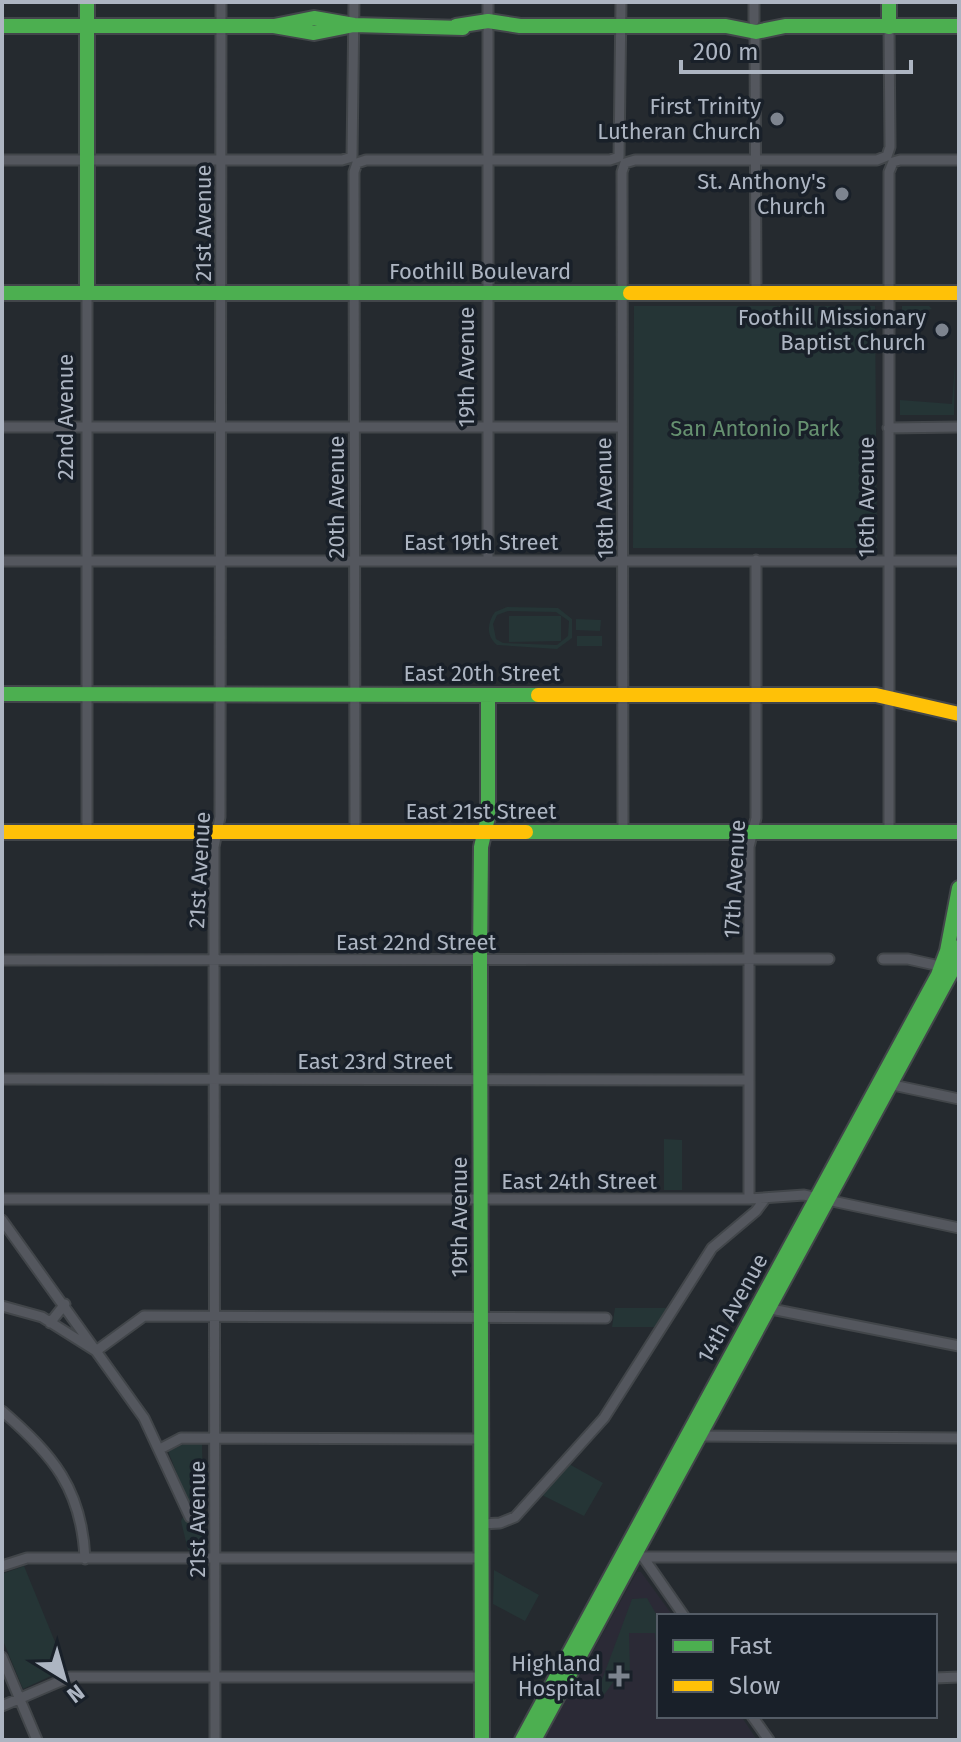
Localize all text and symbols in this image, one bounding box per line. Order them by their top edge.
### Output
scale bar [681,24,911,74]
text: 200 m [693,38,759,66]
place label: First Trinity Lutheran Church [597,93,761,145]
marker: First Trinity Lutheran Church [768,110,786,128]
street label: 21st Avenue [190,165,217,281]
place label: St. Anthony's Church [697,168,826,220]
marker: St. Anthony's Church [833,185,851,203]
street label: Foothill Boulevard [389,258,571,285]
place label: Foothill Missionary Baptist Church [738,304,926,356]
street label: 19th Avenue [453,307,480,427]
marker: Foothill Missionary Baptist Church [933,321,951,339]
street label: 22nd Avenue [52,354,79,480]
park label: San Antonio Park [670,415,841,442]
street label: 20th Avenue [323,436,350,558]
street label: 18th Avenue [590,437,619,559]
street label: 16th Avenue [853,437,880,557]
street label: East 19th Street [404,529,558,556]
street label: East 20th Street [404,660,560,687]
street label: East 21st Street [406,798,557,825]
street label: 21st Avenue [183,811,216,929]
street label: 17th Avenue [718,819,751,939]
street label: East 22nd Street [336,929,496,956]
street label: East 23rd Street [297,1048,453,1075]
street label: 19th Avenue [446,1157,473,1277]
street label: East 24th Street [501,1168,657,1195]
street label: 14th Avenue [691,1249,774,1368]
street label: 21st Avenue [184,1461,211,1577]
legend [657,1614,937,1718]
text: Fast [729,1632,772,1660]
north arrow [24,1638,104,1718]
place label: Highland Hospital [511,1650,601,1702]
marker: Highland Hospital [608,1665,630,1687]
text: Slow [729,1672,780,1700]
text: N [62,1678,90,1709]

